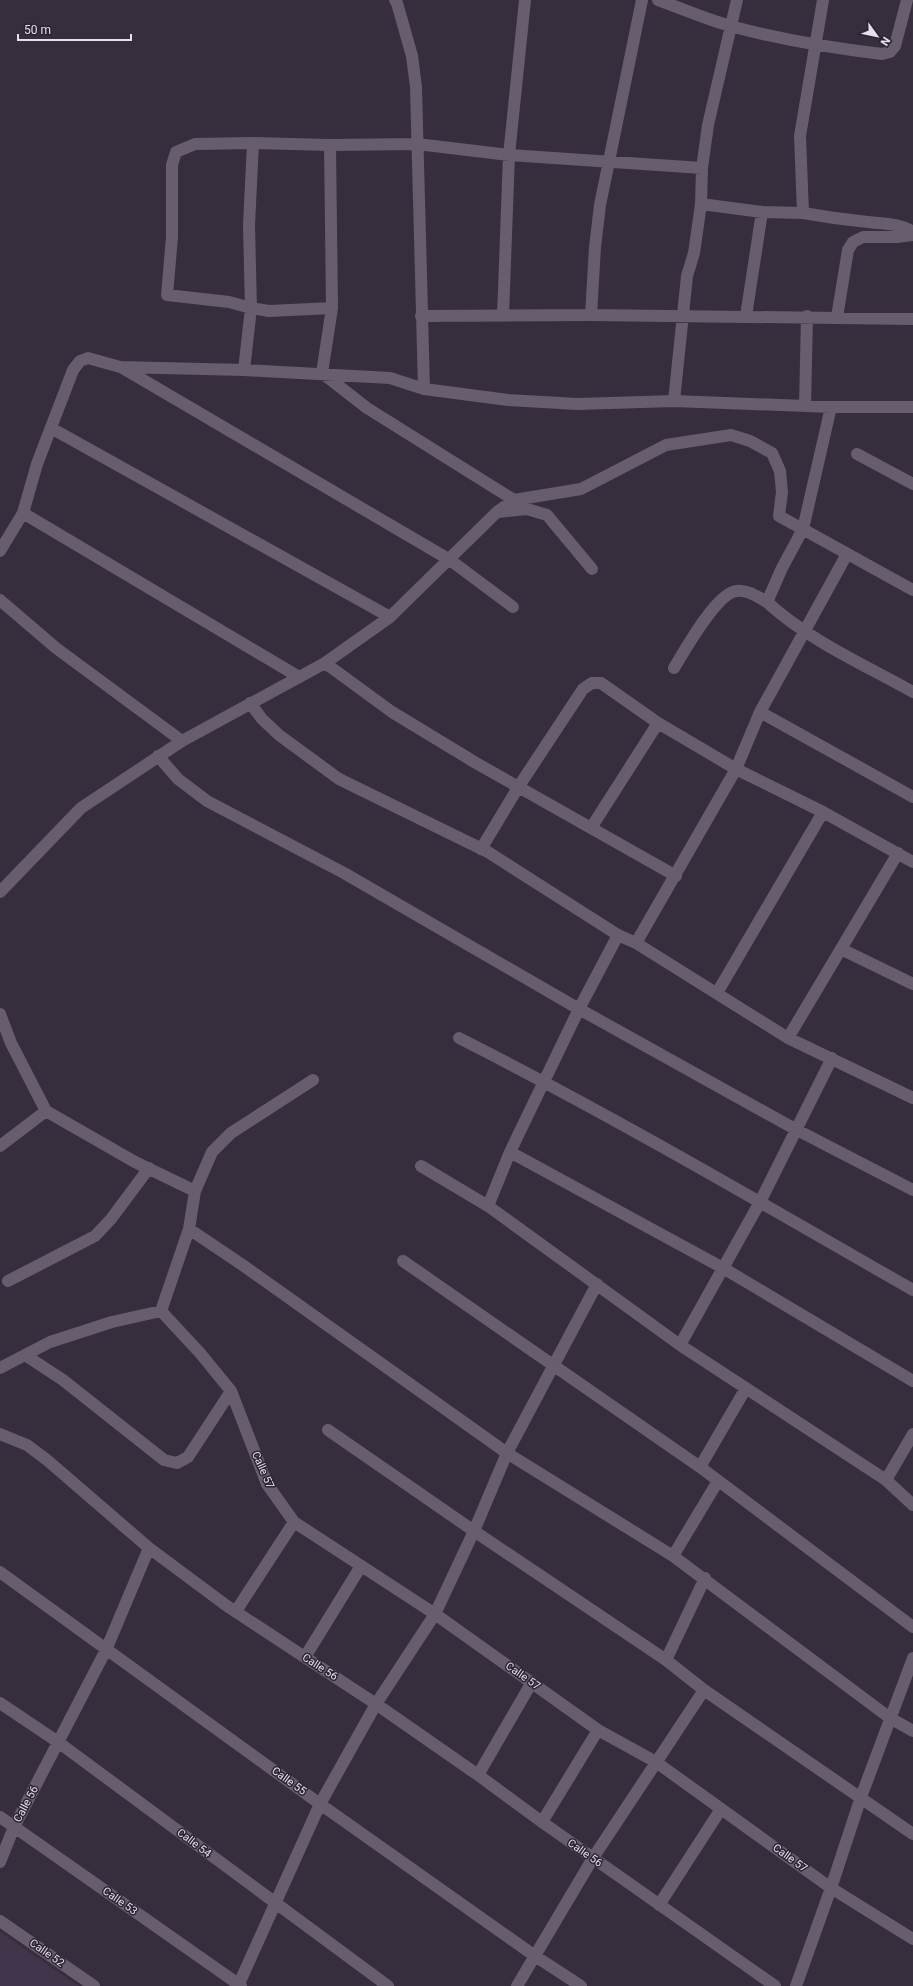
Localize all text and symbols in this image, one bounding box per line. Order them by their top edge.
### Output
scale bar [18,16,131,42]
north arrow [857,16,897,56]
text: 50 m [24,23,51,37]
text: N [877,34,893,48]
street label: Calle 57 [249,1449,277,1491]
street label: Calle 56 [300,1651,340,1683]
street label: Calle 57 [503,1659,543,1693]
street label: Calle 55 [269,1764,309,1798]
street label: Calle 56 [11,1784,41,1824]
street label: Calle 54 [174,1826,214,1860]
street label: Calle 56 [565,1836,605,1870]
street label: Calle 57 [770,1841,810,1875]
street label: Calle 53 [100,1884,140,1918]
street label: Calle 52 [27,1936,67,1970]

